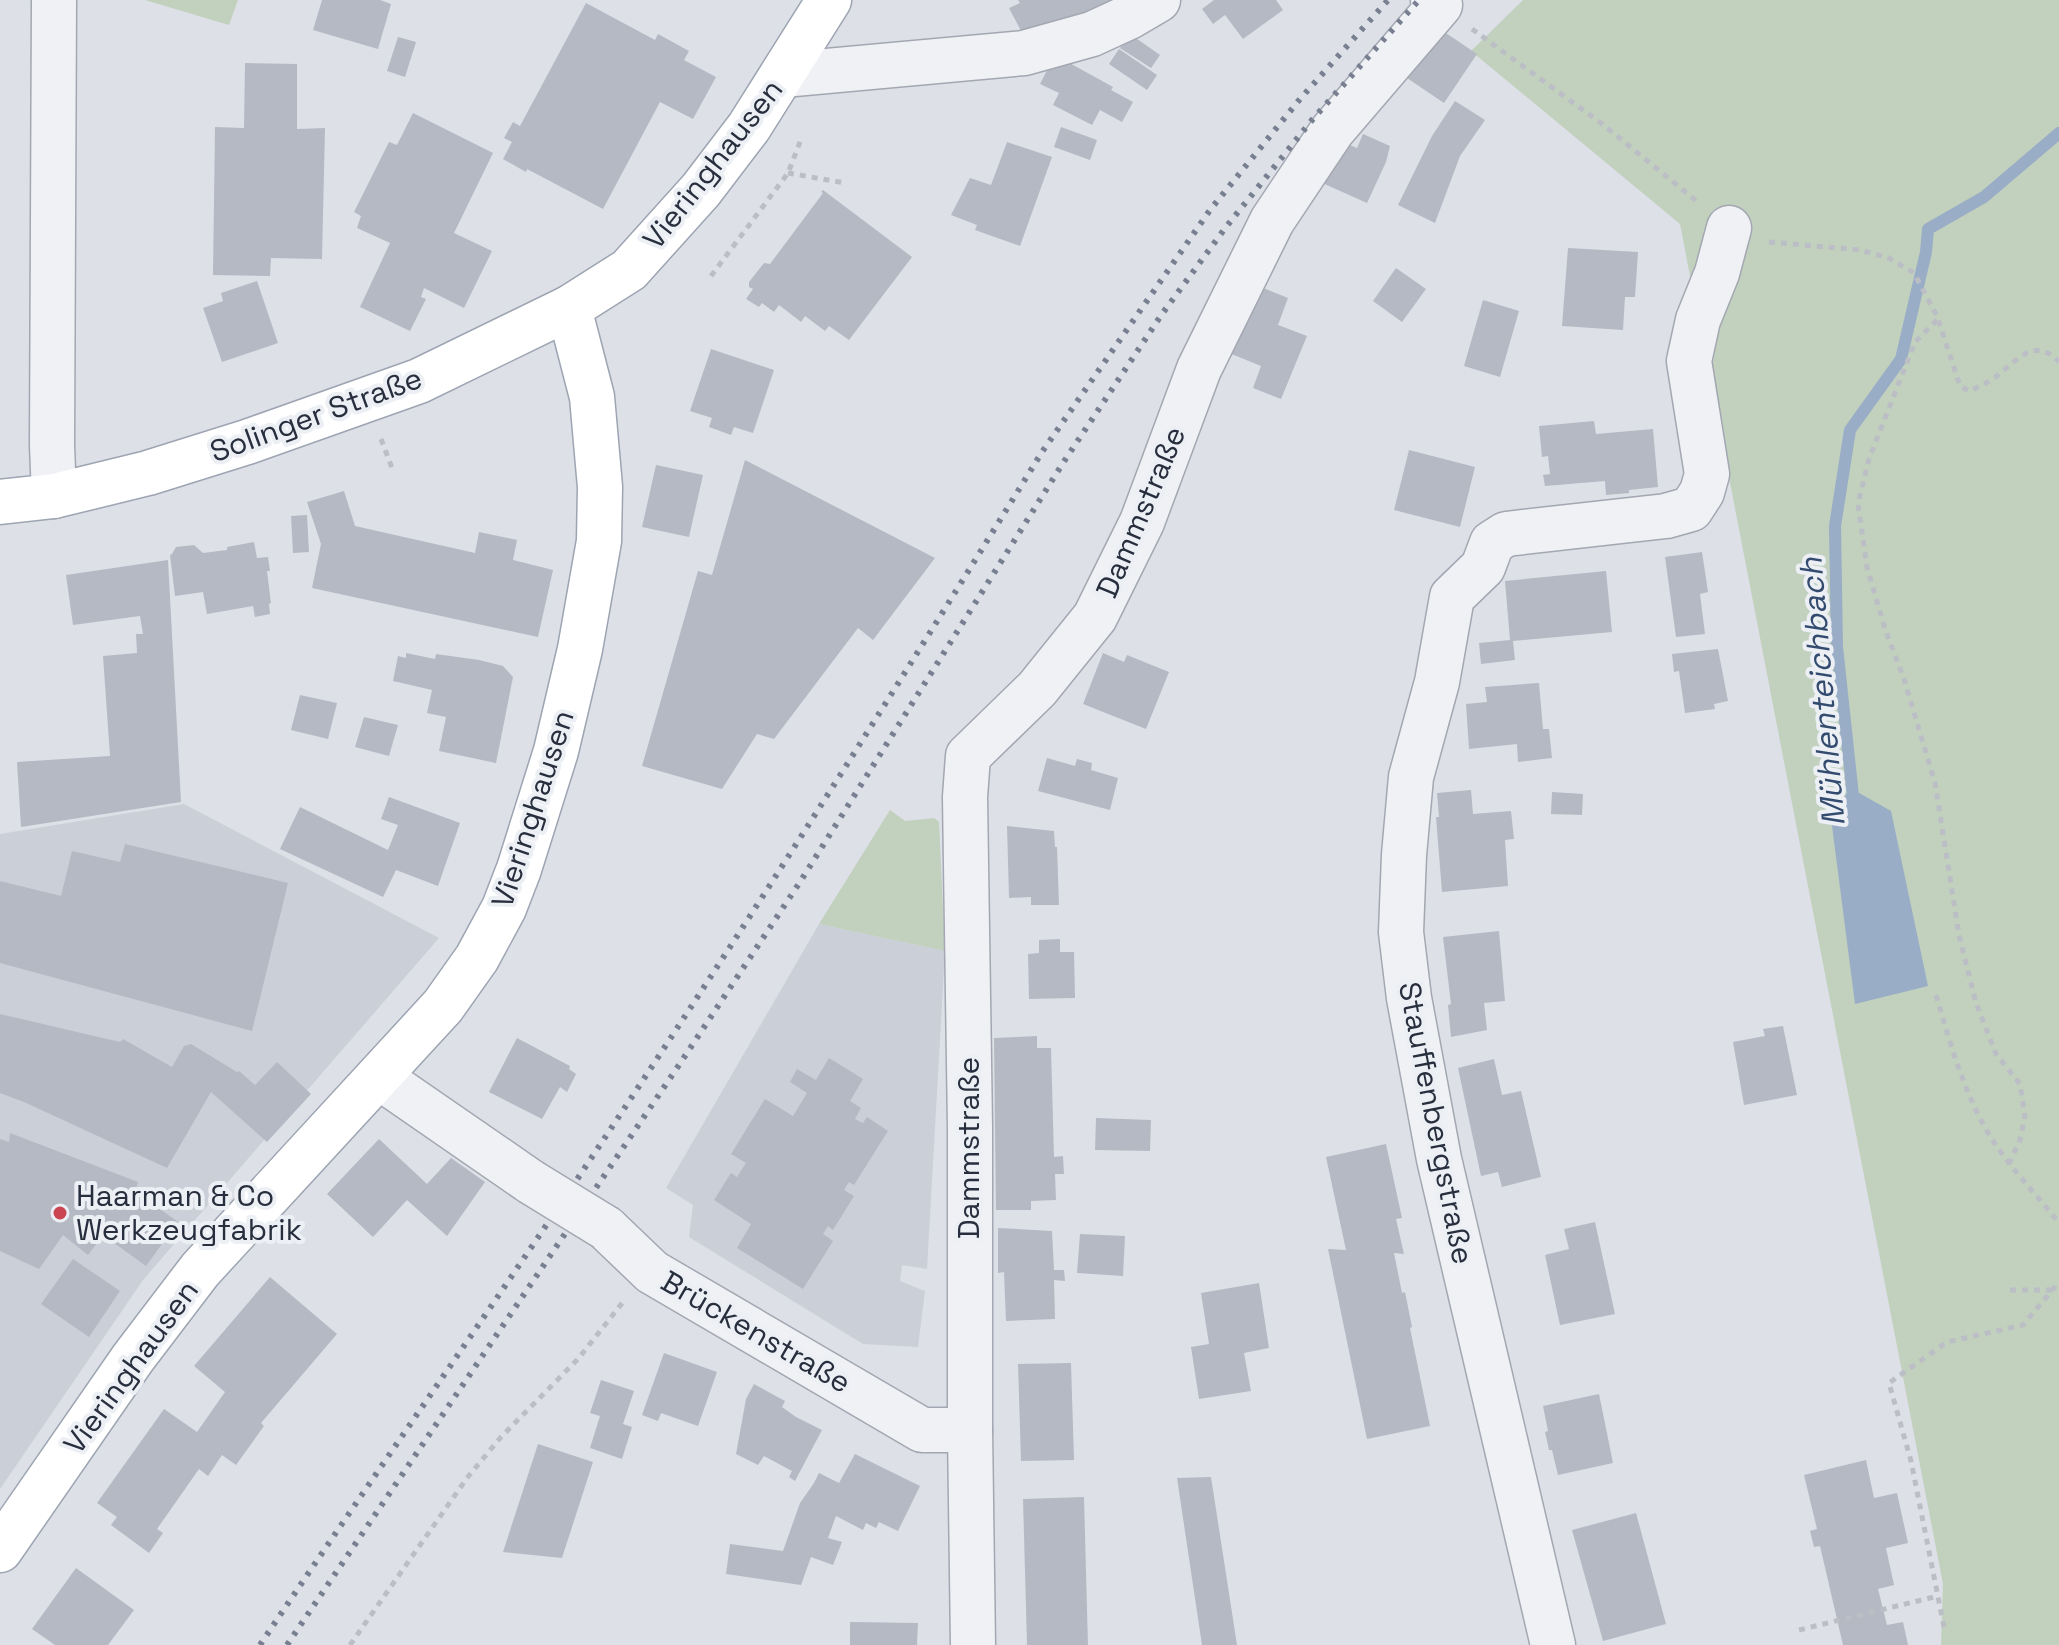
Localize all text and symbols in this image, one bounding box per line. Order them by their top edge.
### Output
street label: Vieringhausen [634,71,791,257]
street label: Solinger Straße [204,358,427,471]
street label: Dammstraße [1087,420,1194,603]
water label: Mühlenteichbach [1790,554,1854,828]
street label: Vieringhausen [482,705,583,913]
street label: Stauffenbergstraße [1390,978,1483,1267]
street label: Dammstraße [949,1057,988,1239]
place label: Haarman & Co Werkzeugfabrik [76,1176,302,1249]
marker: Haarman & Co Werkzeugfabrik [51,1204,69,1222]
street label: Brückenstraße [654,1261,858,1402]
street label: Vieringhausen [54,1272,207,1461]

